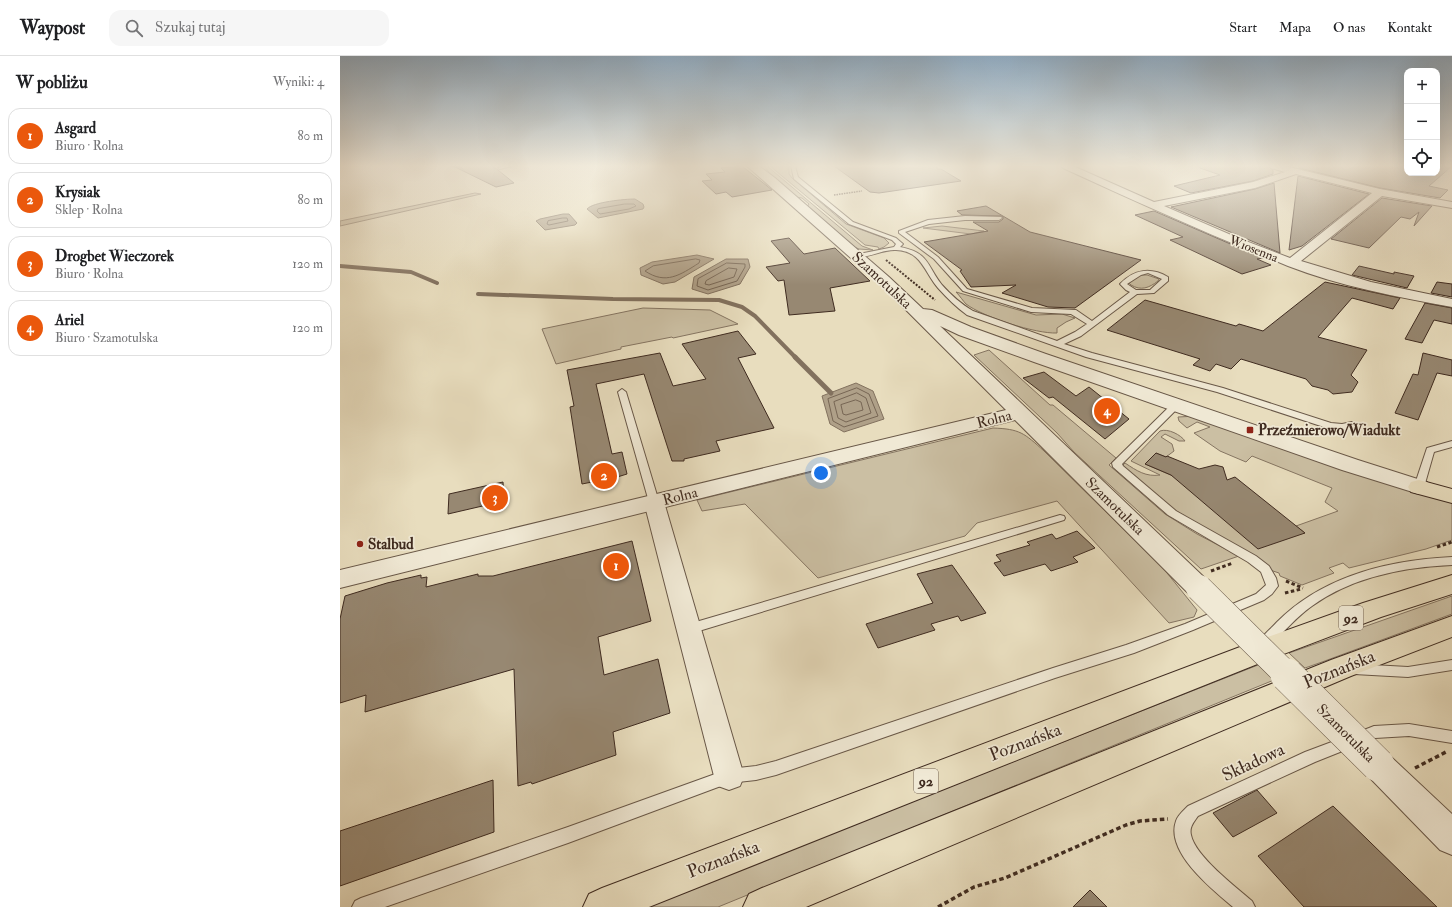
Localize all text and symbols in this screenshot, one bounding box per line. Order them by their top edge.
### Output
search box [109,10,389,46]
text: Waypost [20,16,85,40]
icon: search [123,17,145,39]
text: Szukaj tutaj [155,18,225,37]
text: Start [1229,19,1257,36]
text: Mapa [1279,19,1311,36]
text: O nas [1333,19,1365,36]
text: Kontakt [1387,19,1432,36]
map controls [1404,68,1440,176]
button: + [1404,68,1440,104]
text: W pobliżu [16,72,88,93]
text: Wyniki: 4 [273,74,324,90]
button: − [1404,104,1440,140]
text: Asgard [55,119,96,138]
text: 1 [28,128,32,144]
text: 80 m [297,128,323,144]
text: Biuro · Rolna [55,138,123,154]
button: locate [1404,140,1440,176]
text: Krysiak [55,183,100,202]
text: 2 [27,192,33,208]
text: 80 m [297,192,323,208]
text: Sklep · Rolna [55,202,123,218]
street label: Wiosenna [1226,231,1281,266]
text: Drogbet Wieczorek [55,247,174,266]
street label: Szamotulska [848,248,916,314]
text: 3 [28,256,33,272]
text: 120 m [292,256,323,272]
text: Biuro · Rolna [55,266,123,282]
text: Ariel [55,311,84,330]
text: 4 [26,320,34,336]
text: 120 m [292,320,323,336]
text: Biuro · Szamotulska [55,330,158,346]
pin: 4 [1094,396,1120,426]
street label: Rolna [975,406,1014,433]
place label: Przeźmierowo/Wiadukt [1258,421,1400,440]
marker: Przeźmierowo/Wiadukt [1245,425,1255,435]
pin: 2 [591,461,617,491]
your location [811,463,831,483]
street label: Szamotulska [1081,473,1149,540]
pin: 3 [482,483,508,513]
street label: Rolna [661,483,700,510]
place label: Stalbud [368,535,414,554]
marker: Stalbud [355,539,365,549]
pin: 1 [603,551,629,581]
road number: 92 [1339,606,1363,630]
street label: Poznańska [1300,644,1379,694]
street label: Szamotulska [1312,700,1380,767]
street label: Poznańska [986,718,1065,767]
street label: Składowa [1218,738,1289,787]
road number: 92 [914,769,938,793]
street label: Poznańska [684,835,763,884]

